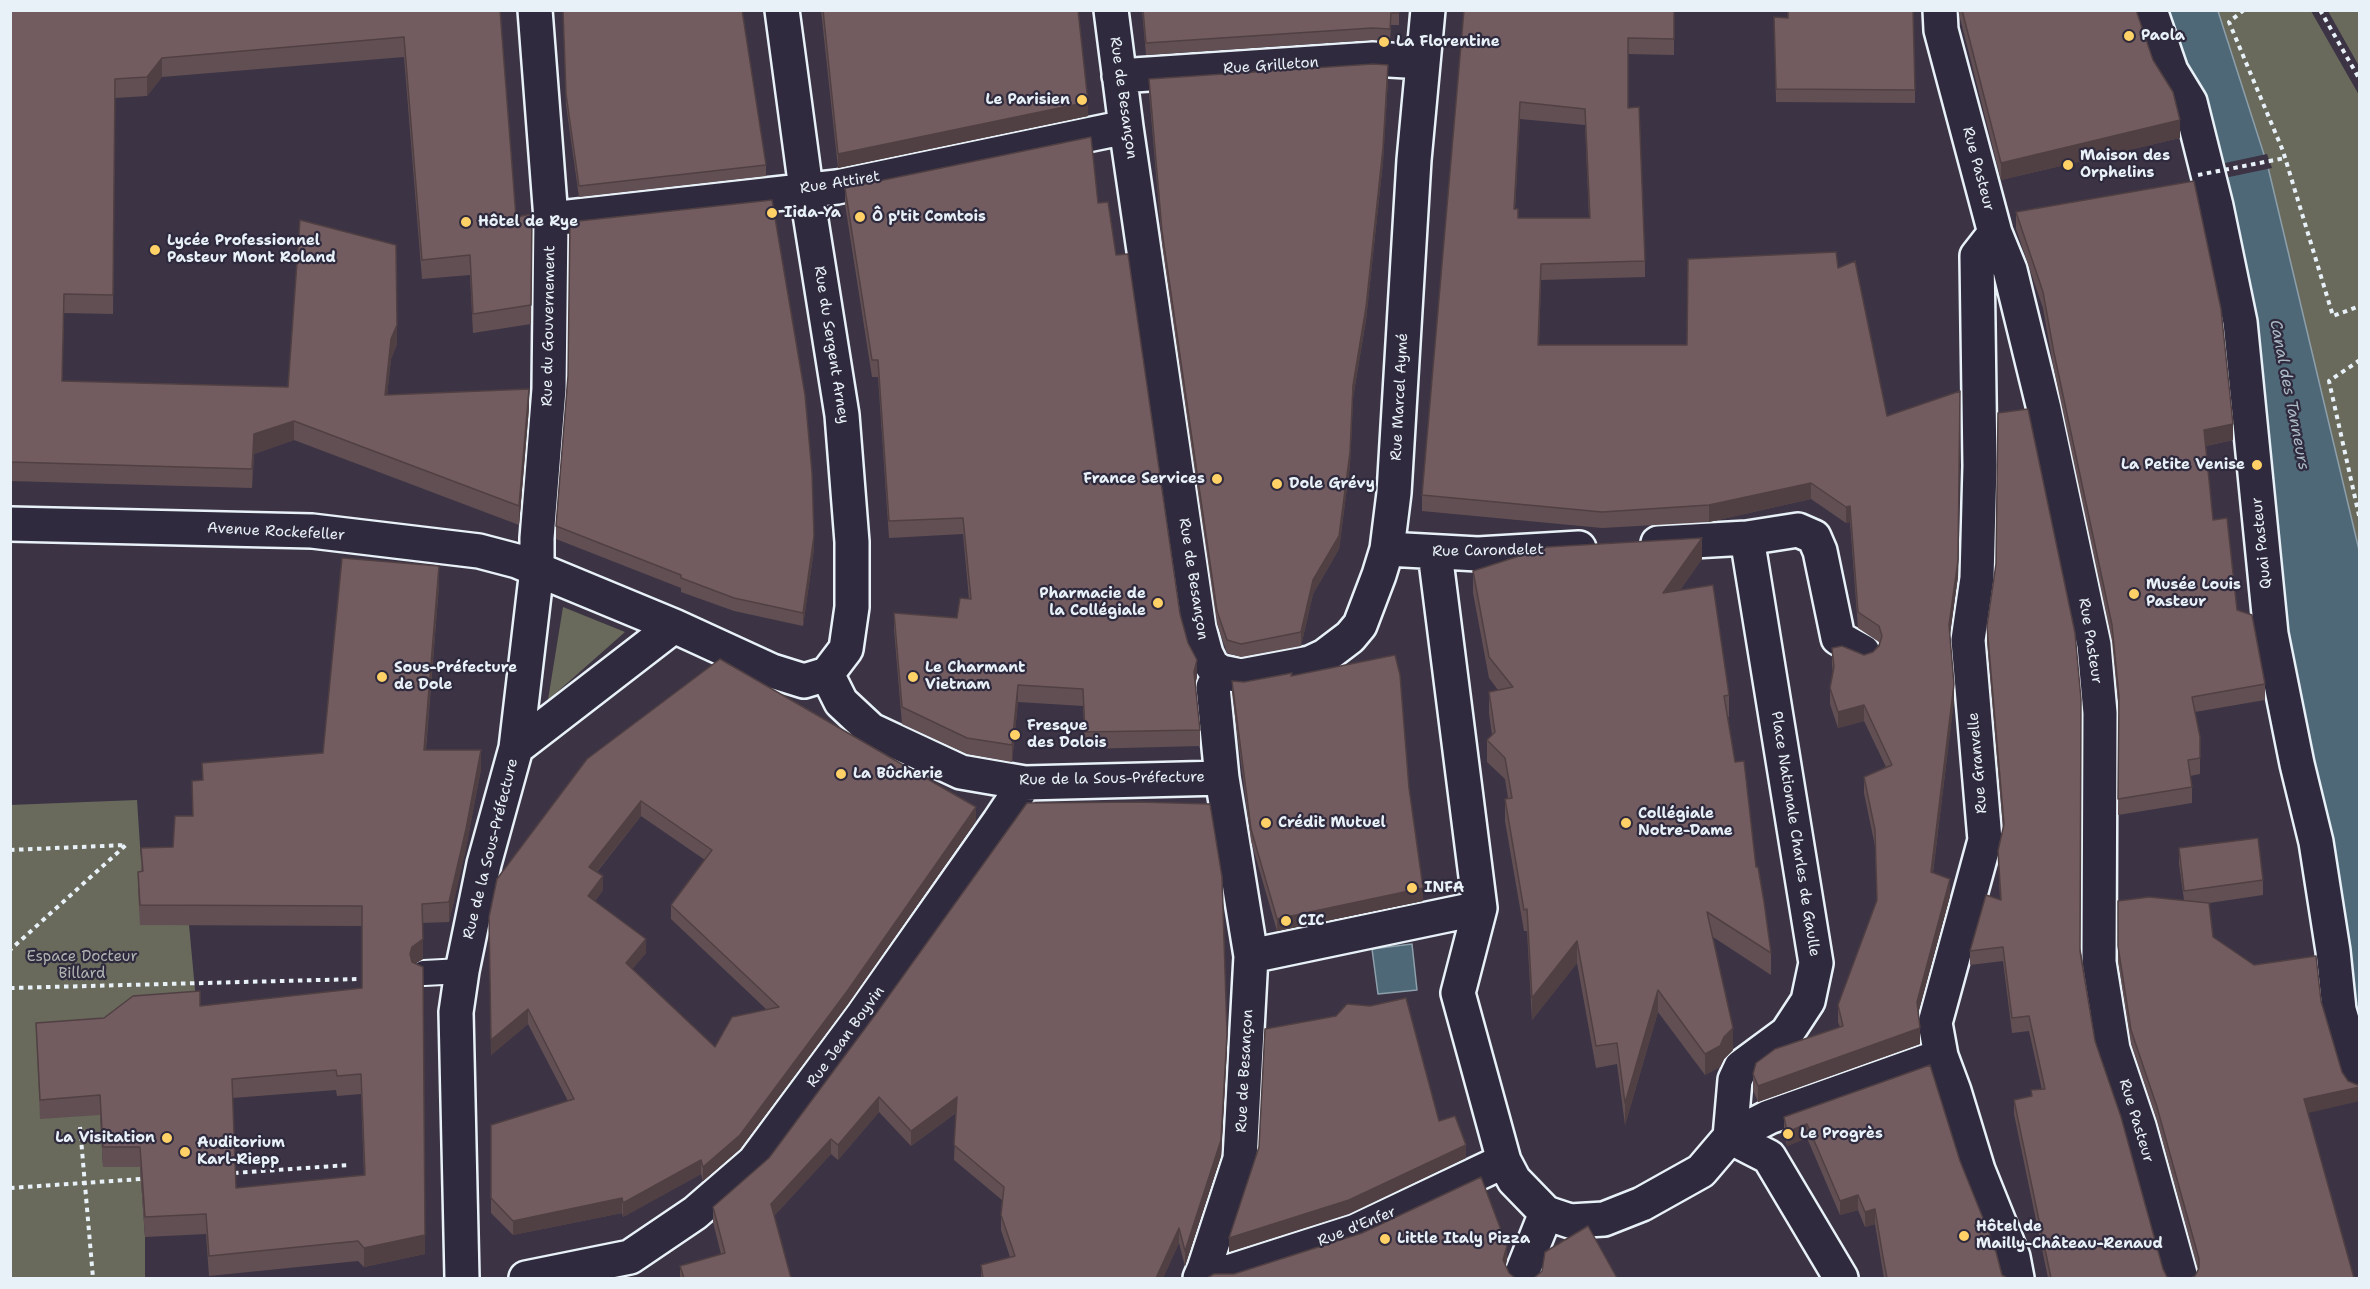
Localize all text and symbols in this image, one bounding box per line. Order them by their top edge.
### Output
place label: Paola [2141,27,2185,45]
marker: Paola [2122,29,2136,43]
place label: La Florentine [1396,33,1500,51]
marker: La Florentine [1377,35,1391,49]
street label: Rue de Besançon [1106,36,1140,160]
street label: Rue Grilleton [1223,54,1319,78]
place label: Le Parisien [985,91,1070,109]
marker: Le Parisien [1075,93,1089,107]
street label: Rue Pasteur [1958,125,1998,213]
place label: Maison des Orphelins [2080,147,2170,182]
marker: Maison des Orphelins [2061,158,2075,172]
street label: Rue Attiret [799,168,881,198]
place label: Iida-Ya [784,204,841,222]
marker: Iida-Ya [765,206,779,220]
place label: Ô p'tit Comtois [872,208,986,226]
marker: Ô p'tit Comtois [853,210,867,224]
place label: Hôtel de Rye [478,213,578,231]
marker: Hôtel de Rye [459,215,473,229]
place label: Lycée Professionnel Pasteur Mont Roland [167,232,336,267]
marker: Lycée Professionnel Pasteur Mont Roland [148,243,162,257]
street label: Rue du Gouvernement [539,245,559,407]
street label: Rue du Sergent Arney [810,265,852,425]
water label: Canal des Tanneurs [2265,318,2313,472]
street label: Rue Marcel Aymé [1388,333,1412,461]
place label: La Petite Venise [2121,456,2245,474]
marker: La Petite Venise [2250,458,2264,472]
place label: France Services [1083,470,1205,488]
marker: France Services [1210,472,1224,486]
place label: Dole Grévy [1289,475,1375,493]
marker: Dole Grévy [1270,477,1284,491]
street label: Quai Pasteur [2248,496,2276,590]
street label: Rue de Besançon [1174,517,1212,641]
street label: Avenue Rockefeller [207,519,345,545]
street label: Rue Carondelet [1432,541,1544,561]
place label: Musée Louis Pasteur [2146,576,2241,611]
place label: Pharmacie de la Collégiale [1039,585,1146,620]
marker: Musée Louis Pasteur [2127,587,2141,601]
marker: Pharmacie de la Collégiale [1151,596,1165,610]
street label: Rue Pasteur [2074,597,2106,685]
place label: Sous-Préfecture de Dole [394,659,517,694]
place label: Le Charmant Vietnam [925,659,1025,694]
marker: Sous-Préfecture de Dole [375,670,389,684]
marker: Le Charmant Vietnam [906,670,920,684]
street label: Place Nationale Charles de Gaulle [1767,710,1823,958]
street label: Rue Granvelle [1965,712,1991,814]
place label: Fresque des Dolois [1027,717,1107,752]
marker: Fresque des Dolois [1008,728,1022,742]
street label: Rue de la Sous-Préfecture [460,757,522,941]
place label: La Bûcherie [853,765,943,783]
marker: La Bûcherie [834,767,848,781]
street label: Rue de la Sous-Préfecture [1019,768,1205,790]
place label: Collégiale Notre-Dame [1638,805,1733,840]
place label: Crédit Mutuel [1278,814,1386,832]
marker: Crédit Mutuel [1259,816,1273,830]
marker: Collégiale Notre-Dame [1619,816,1633,830]
place label: INFA [1424,879,1464,897]
marker: INFA [1405,881,1419,895]
place label: CIC [1298,912,1325,930]
marker: CIC [1279,914,1293,928]
park label: Espace Docteur Billard [27,948,137,983]
street label: Rue Jean Boyvin [803,983,889,1091]
street label: Rue de Besançon [1233,1009,1257,1133]
street label: Rue Pasteur [2115,1077,2157,1165]
place label: Le Progrès [1800,1125,1883,1143]
marker: Le Progrès [1781,1127,1795,1141]
place label: La Visitation [55,1129,155,1147]
marker: La Visitation [160,1131,174,1145]
place label: Auditorium Karl-Riepp [197,1134,285,1169]
marker: Auditorium Karl-Riepp [178,1145,192,1159]
street label: Rue d'Enfer [1315,1203,1399,1251]
place label: Hôtel de Mailly-Château-Renaud [1976,1218,2163,1253]
marker: Hôtel de Mailly-Château-Renaud [1957,1229,1971,1243]
place label: Little Italy Pizza [1397,1230,1530,1248]
marker: Little Italy Pizza [1378,1232,1392,1246]

